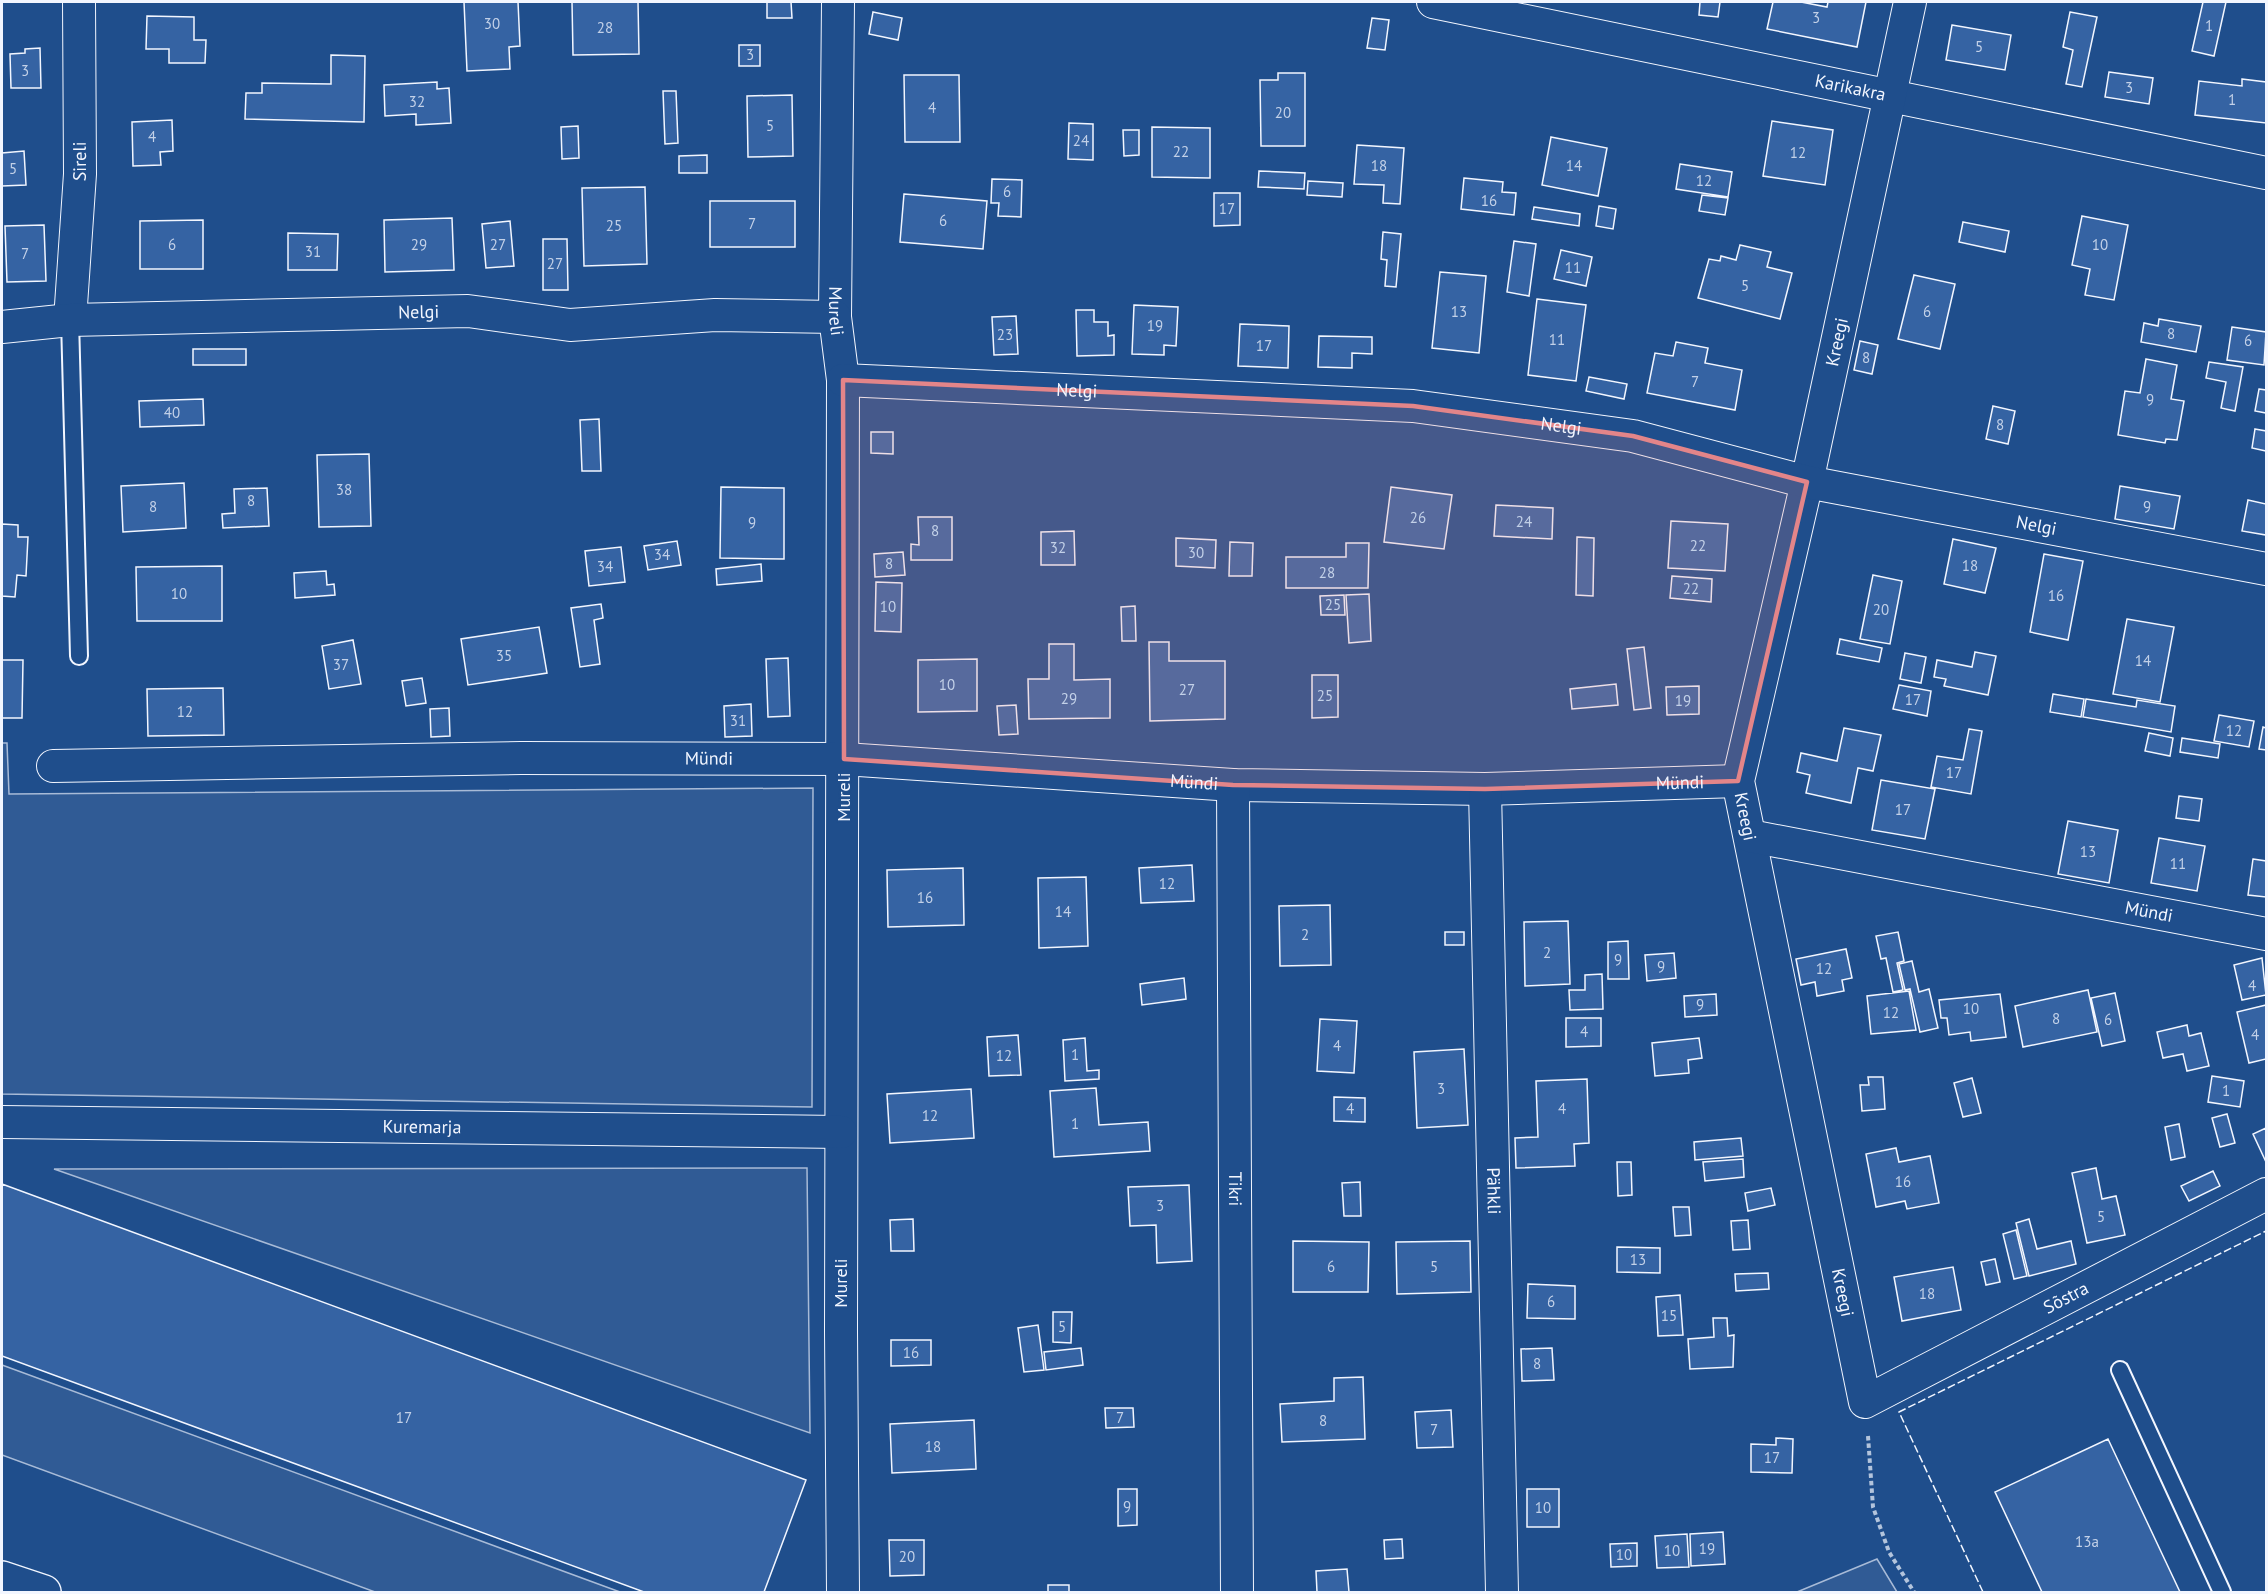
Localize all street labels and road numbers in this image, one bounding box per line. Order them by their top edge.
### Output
street label: Karikakra [1813,69,1888,106]
street label: Sireli [68,141,91,182]
street label: Mureli [824,286,849,337]
street label: Nelgi [398,300,439,324]
street label: Kreegi [1820,316,1853,368]
street label: Nelgi [1056,378,1098,403]
street label: Nelgi [1539,412,1583,440]
street label: Nelgi [2014,510,2059,540]
street label: Mündi [685,747,733,770]
street label: Mündi [1169,769,1219,795]
street label: Mündi [1655,770,1704,795]
street label: Mureli [832,772,855,822]
street label: Kreegi [1730,790,1762,843]
street label: Mündi [2123,895,2175,927]
street label: Kuremarja [382,1115,462,1138]
street label: Pähkli [1482,1167,1506,1215]
street label: Tikri [1224,1172,1247,1206]
street label: Mureli [829,1258,852,1308]
street label: Kreegi [1827,1266,1859,1319]
street label: Sõstra [2039,1276,2092,1319]

